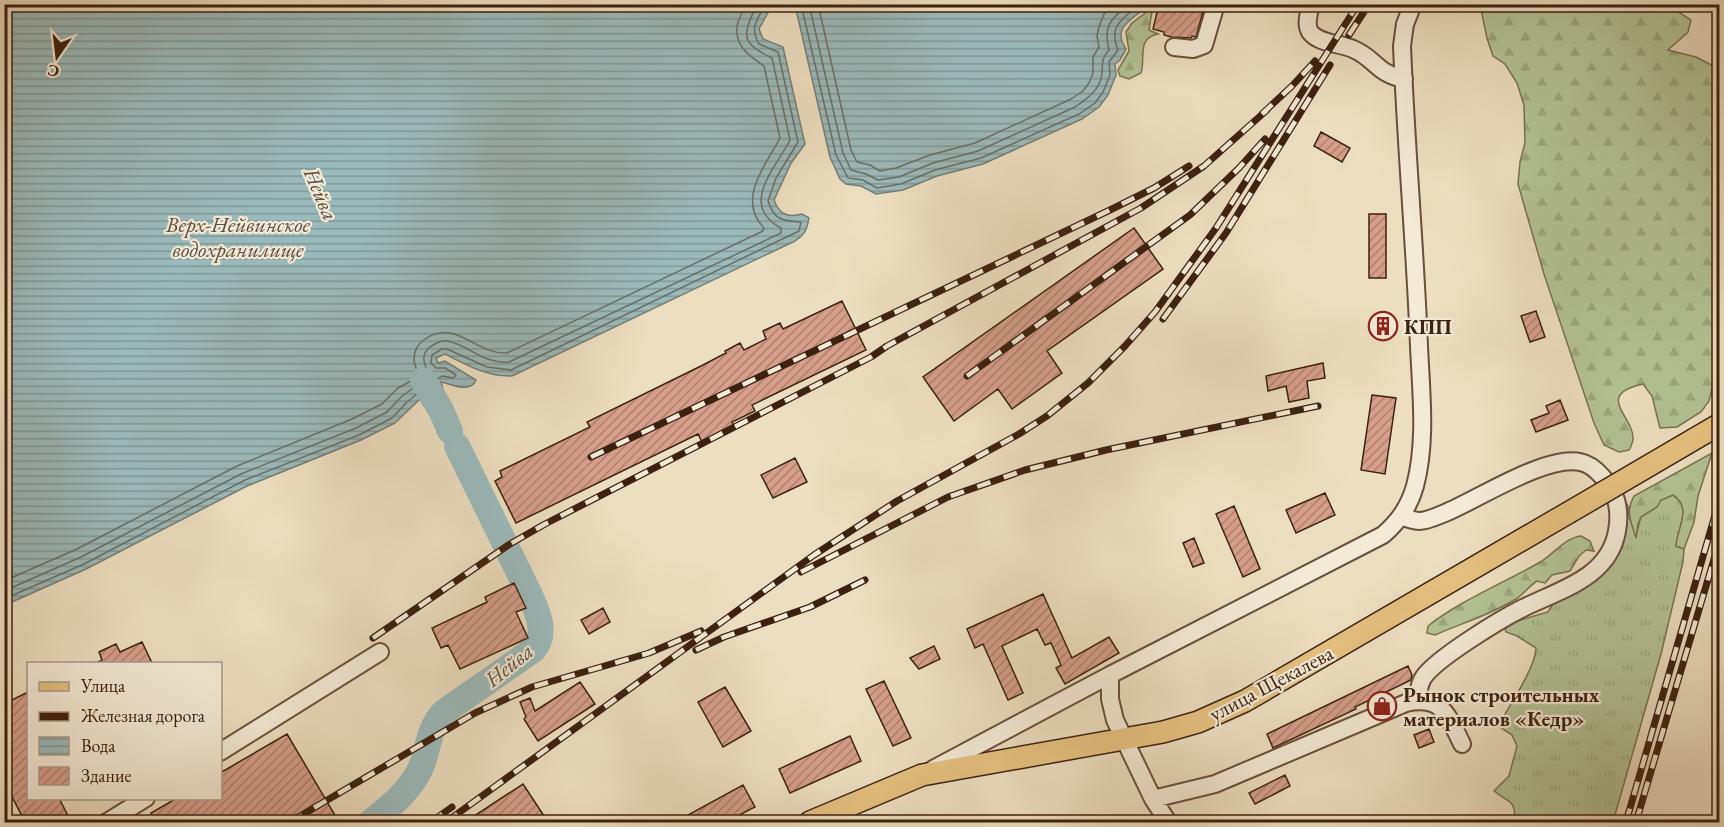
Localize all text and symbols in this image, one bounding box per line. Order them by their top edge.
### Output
north arrow [27,27,87,87]
text: С [45,60,62,83]
water label: Нейва [297,162,345,225]
water label: Верх-Нейвинское водохранилище [165,210,311,264]
building icon: КПП [1367,310,1399,342]
place label: КПП [1404,313,1452,340]
water label: Нейва [478,637,539,694]
street label: улица Щекалева [1204,639,1338,727]
legend [27,662,222,800]
text: Улица [80,674,126,697]
place label: Рынок строительных материалов «Кедр» [1403,681,1600,732]
shop icon: Рынок строительных материалов «Кедр» [1366,690,1398,722]
text: Железная дорога [80,704,206,727]
text: Вода [81,734,116,757]
text: Здание [81,764,131,787]

